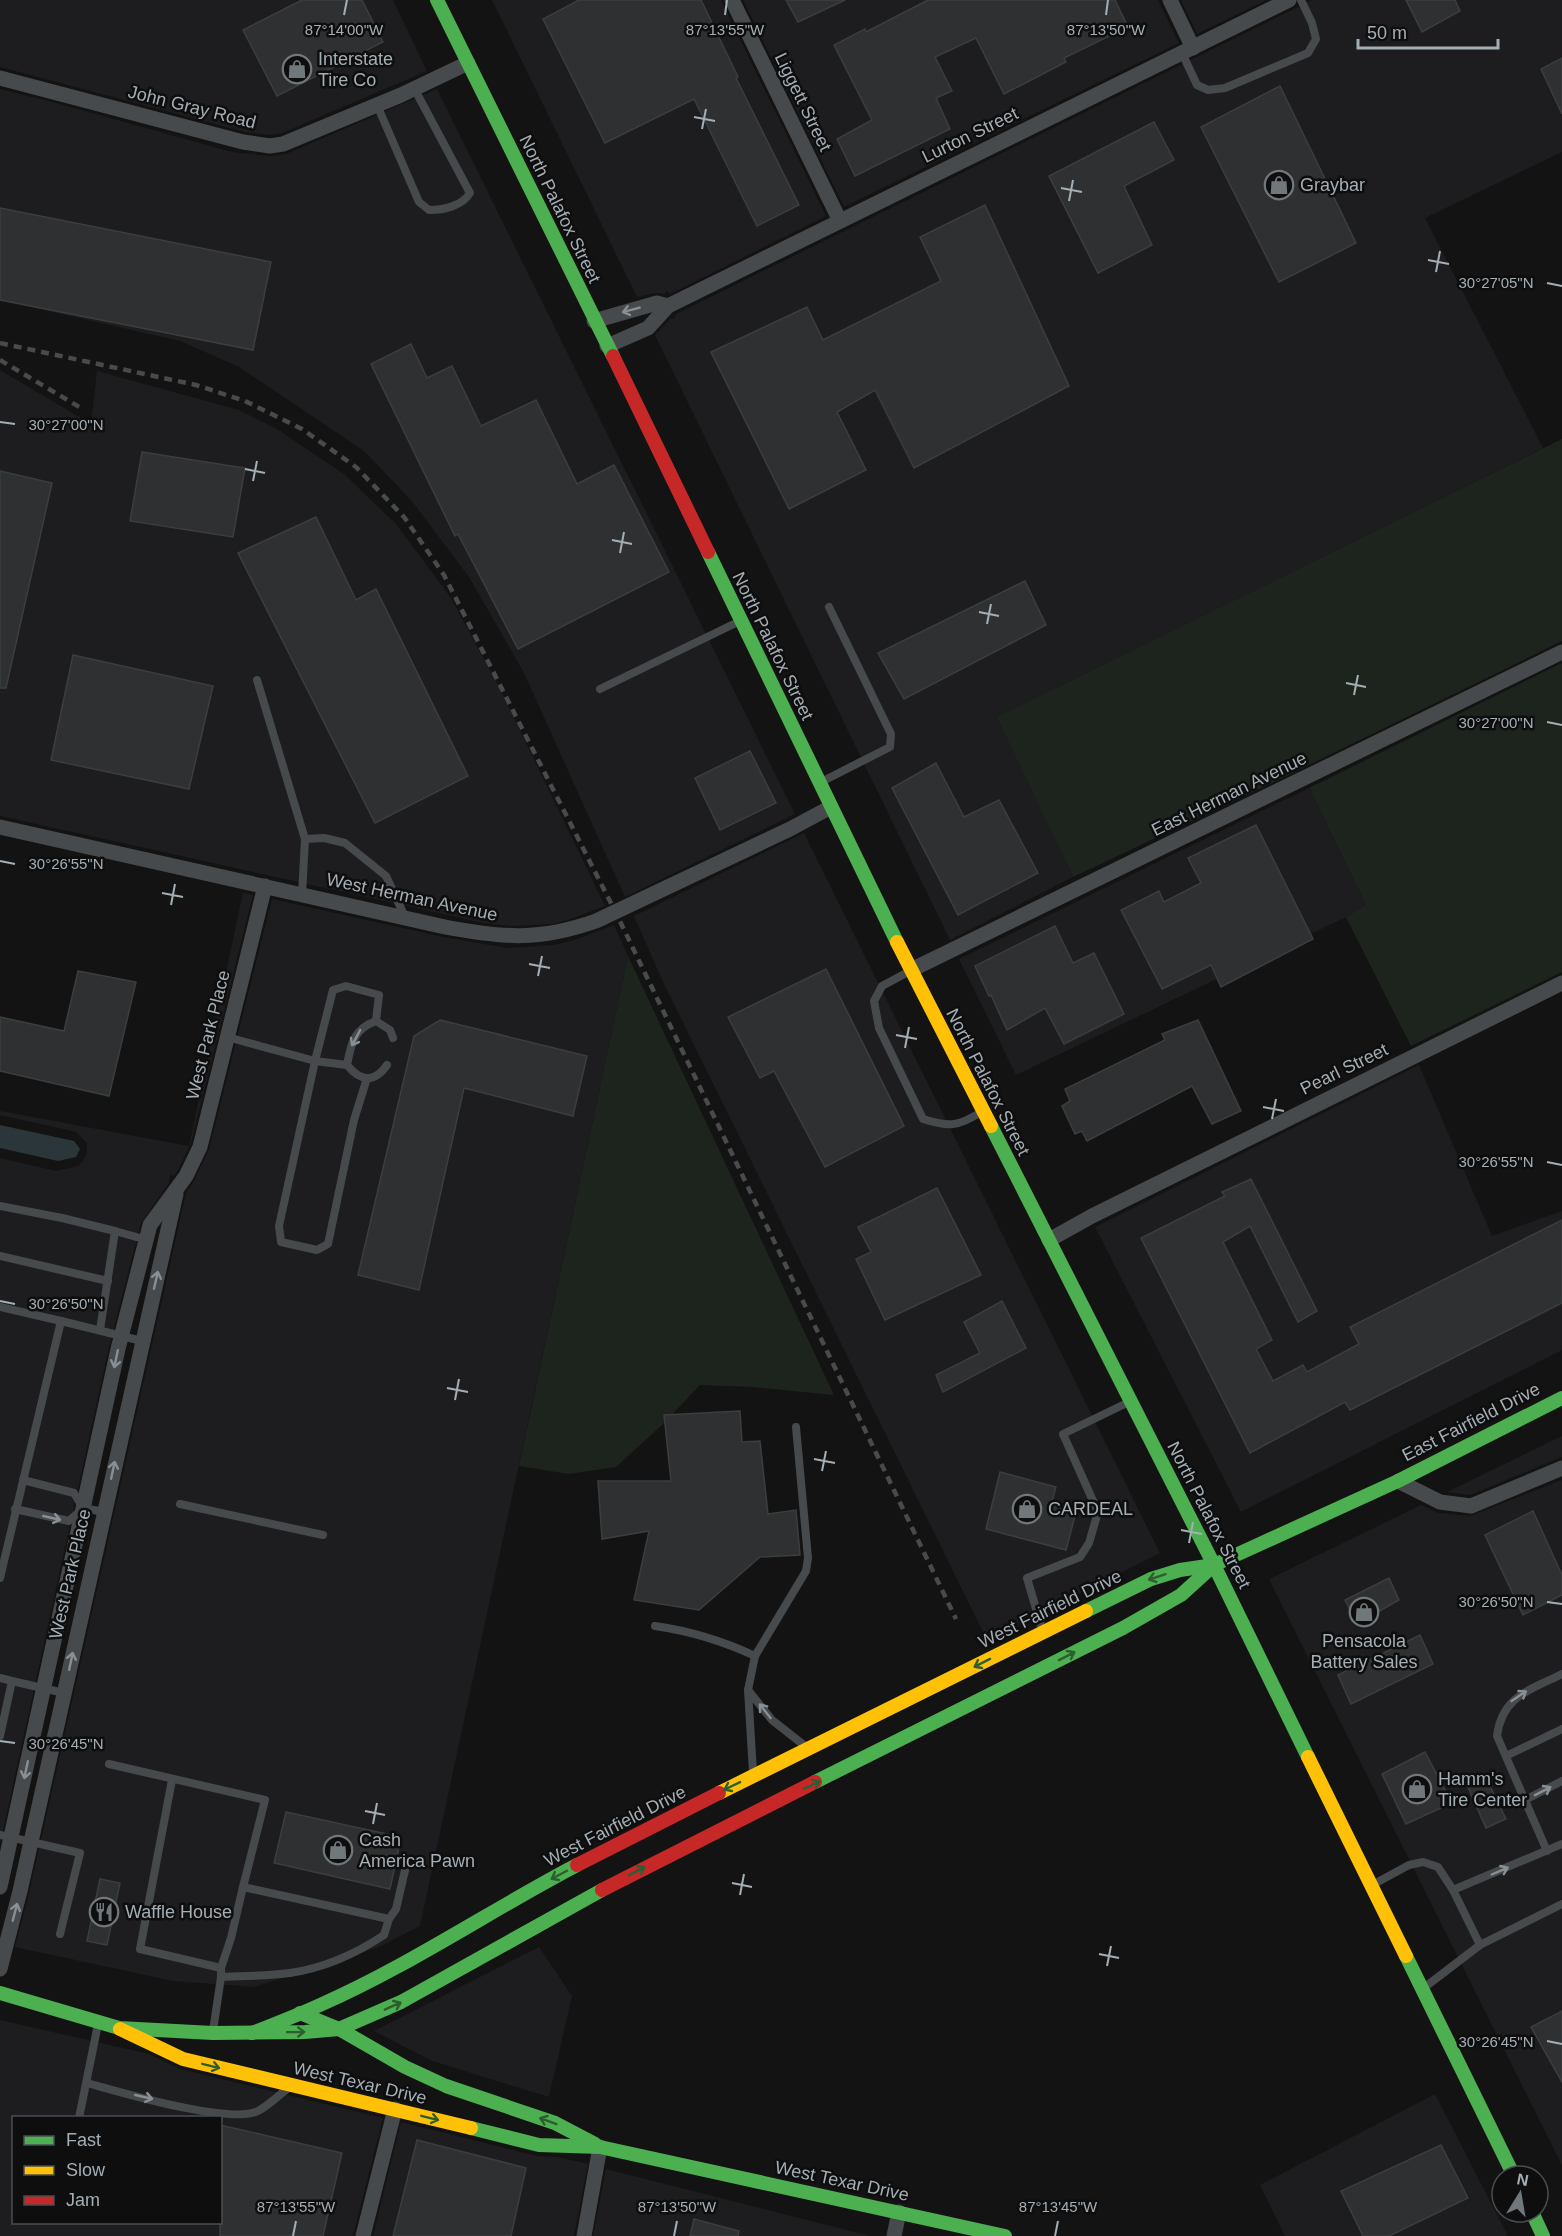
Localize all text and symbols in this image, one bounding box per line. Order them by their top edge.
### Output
scale bar [1358,12,1498,50]
text: 87°14'00"W [305,21,384,38]
text: 87°13'55"W [686,21,765,38]
text: 87°13'50"W [1067,21,1146,38]
text: 50 m [1367,23,1407,43]
place label: Interstate Tire Co [318,49,393,90]
street label: Liggett Street [771,49,835,155]
shop icon: Interstate Tire Co [281,53,313,85]
street label: John Gray Road [126,81,258,133]
street label: Lurton Street [919,103,1021,167]
street label: North Palafox Street [515,132,605,286]
shop icon: Graybar [1263,169,1295,201]
place label: Graybar [1300,175,1365,195]
text: 30°27'05"N [1458,274,1534,291]
one-way arrow [622,305,641,316]
text: 30°27'00"N [28,416,104,433]
street label: North Palafox Street [728,569,818,723]
text: 30°27'00"N [1458,714,1534,731]
street label: East Herman Avenue [1148,748,1310,840]
text: 30°26'55"N [28,855,104,872]
street label: West Herman Avenue [325,869,499,925]
street label: West Park Place [182,968,234,1102]
street label: North Palafox Street [942,1005,1034,1159]
one-way arrow [350,1029,362,1046]
street label: Pearl Street [1297,1039,1391,1099]
text: 30°26'55"N [1458,1153,1534,1170]
one-way arrow [151,1271,162,1290]
text: 30°26'50"N [28,1295,104,1312]
one-way arrow [110,1349,121,1368]
street label: East Fairfield Drive [1399,1379,1543,1465]
street label: North Palafox Street [1163,1438,1255,1592]
one-way arrow [108,1461,119,1480]
shop icon: CARDEAL [1011,1493,1043,1525]
place label: CARDEAL [1048,1499,1133,1519]
street label: West Park Place [45,1507,95,1641]
one-way arrow [42,1512,61,1524]
street label: West Fairfield Drive [975,1566,1125,1652]
one-way arrow [1148,1572,1167,1583]
text: 30°26'50"N [1458,1593,1534,1610]
shop icon: Pensacola Battery Sales [1348,1596,1380,1628]
place label: Pensacola Battery Sales [1310,1631,1418,1672]
one-way arrow [1057,1650,1075,1661]
one-way arrow [66,1651,77,1671]
one-way arrow [974,1658,992,1669]
one-way arrow [1511,1690,1528,1703]
one-way arrow [758,1703,771,1719]
text: 30°26'45"N [28,1735,104,1752]
one-way arrow [20,1760,31,1779]
place label: Hamm's Tire Center [1438,1769,1527,1810]
shop icon: Hamm's Tire Center [1401,1773,1433,1805]
one-way arrow [803,1778,821,1790]
one-way arrow [724,1781,742,1793]
street label: West Fairfield Drive [541,1782,689,1870]
one-way arrow [1534,1785,1552,1796]
place label: Cash America Pawn [359,1830,475,1871]
shop icon: Cash America Pawn [322,1834,354,1866]
one-way arrow [628,1865,646,1877]
one-way arrow [1491,1865,1509,1876]
one-way arrow [550,1870,568,1881]
restaurant icon: Waffle House [88,1896,120,1928]
place label: Waffle House [125,1902,232,1922]
one-way arrow [9,1903,21,1922]
one-way arrow [384,1999,402,2010]
one-way arrow [285,2026,305,2038]
text: 30°26'45"N [1458,2033,1534,2050]
street label: West Texar Drive [291,2058,429,2108]
one-way arrow [201,2060,220,2072]
one-way arrow [134,2092,153,2104]
one-way arrow [420,2113,439,2125]
one-way arrow [539,2115,558,2126]
legend [12,2116,222,2224]
text: Fast [66,2130,101,2150]
street label: West Texar Drive [773,2157,911,2205]
text: Slow [66,2160,106,2180]
north arrow [1490,2164,1550,2224]
text: N [1515,2170,1530,2189]
text: Jam [66,2190,100,2210]
text: 87°13'55"W [257,2198,336,2215]
text: 87°13'50"W [638,2198,717,2215]
text: 87°13'45"W [1019,2198,1098,2215]

